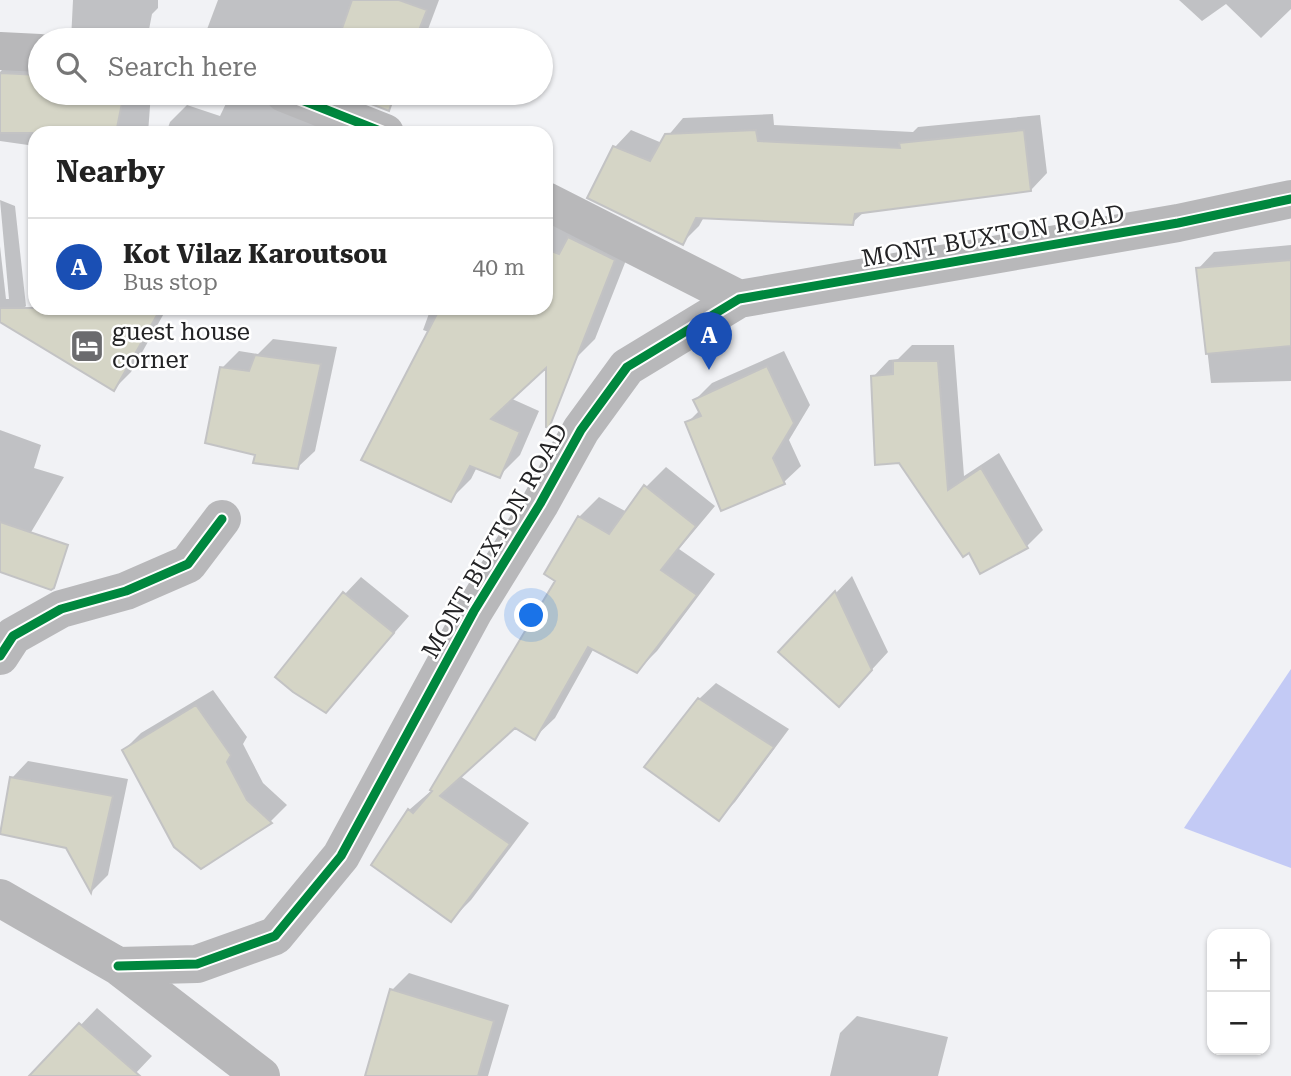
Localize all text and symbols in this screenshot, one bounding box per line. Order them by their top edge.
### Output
search box [28,28,553,105]
icon: search [52,48,90,86]
text: Search here [108,52,257,82]
text: Nearby [56,154,165,189]
street label: MONT BUXTON ROAD [859,199,1127,273]
text: Kot Vilaz Karoutsou [123,239,387,269]
text: A [71,254,87,281]
text: 40 m [472,254,525,281]
text: Bus stop [123,269,218,296]
pin: A [686,312,732,370]
place label: guest house corner [112,318,250,374]
hotel icon: guest house corner [68,327,106,365]
street label: MONT BUXTON ROAD [416,419,574,663]
your location [514,598,548,632]
map controls [1207,929,1270,1055]
button: + [1207,929,1270,992]
button: − [1207,992,1270,1055]

